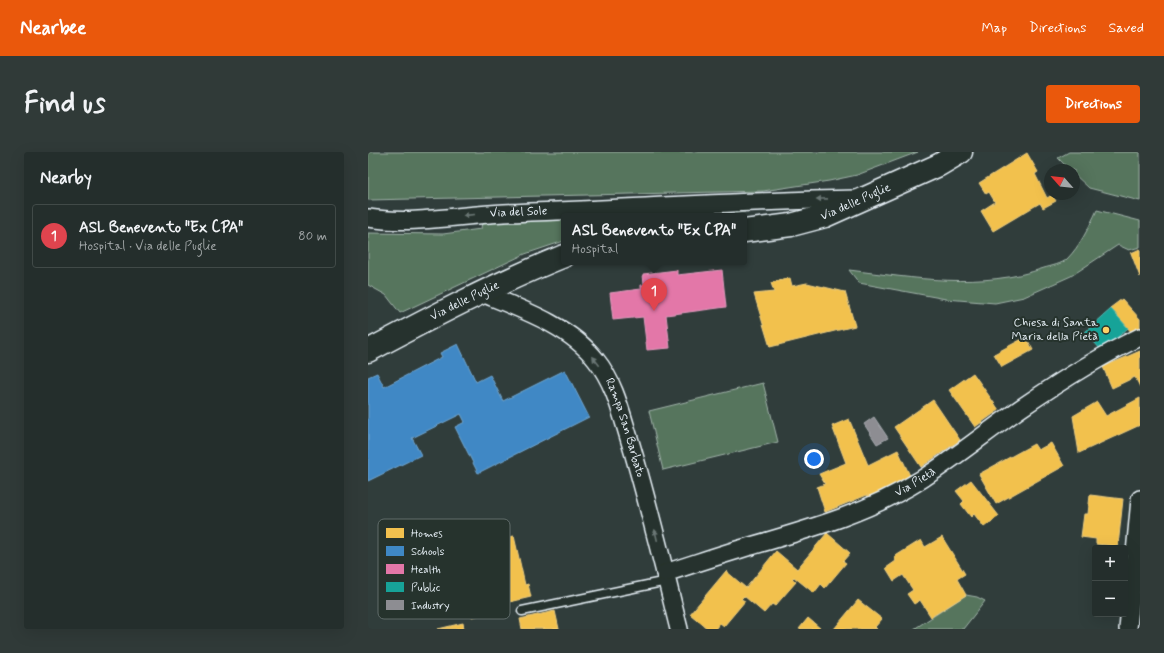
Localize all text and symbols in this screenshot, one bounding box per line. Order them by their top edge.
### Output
text: Nearbee [20,16,86,41]
text: Map [981,19,1007,37]
text: Directions [1029,19,1087,37]
text: Saved [1109,19,1144,37]
button: Directions [1046,85,1140,123]
text: Find us [24,86,105,123]
north arrow [1044,164,1080,200]
text: Nearby [40,167,92,189]
street label: Via delle Puglie [819,180,893,225]
one-way arrow [816,196,828,203]
street label: Via del Sole [489,203,548,222]
one-way arrow [463,212,475,219]
popup [561,213,747,265]
text: ASL Benevento "Ex CPA" [79,218,243,238]
text: ASL Benevento "Ex CPA" [572,221,736,241]
text: 1 [51,228,57,245]
text: 80 m [298,228,327,245]
text: Hospital · Via delle Puglie [79,238,217,255]
text: Hospital [572,241,618,258]
street label: Via delle Puglie [428,277,502,325]
pin: 1 [641,278,667,311]
place label: Chiesa di Santa Maria della Pietà [1012,315,1099,345]
marker: Chiesa di Santa Maria della Pietà [1101,325,1111,335]
one-way arrow [592,355,600,366]
street label: Rampa San Barbato [601,375,648,480]
your location [804,449,824,469]
street label: Via Pietà [892,464,939,501]
legend [378,519,510,619]
text: Homes [411,527,443,541]
one-way arrow [652,529,658,542]
text: Schools [411,545,445,559]
map controls [1092,545,1128,617]
button: + [1092,545,1128,581]
text: Health [411,563,441,577]
text: Public [411,581,441,595]
button: − [1092,581,1128,617]
text: Industry [411,599,450,613]

